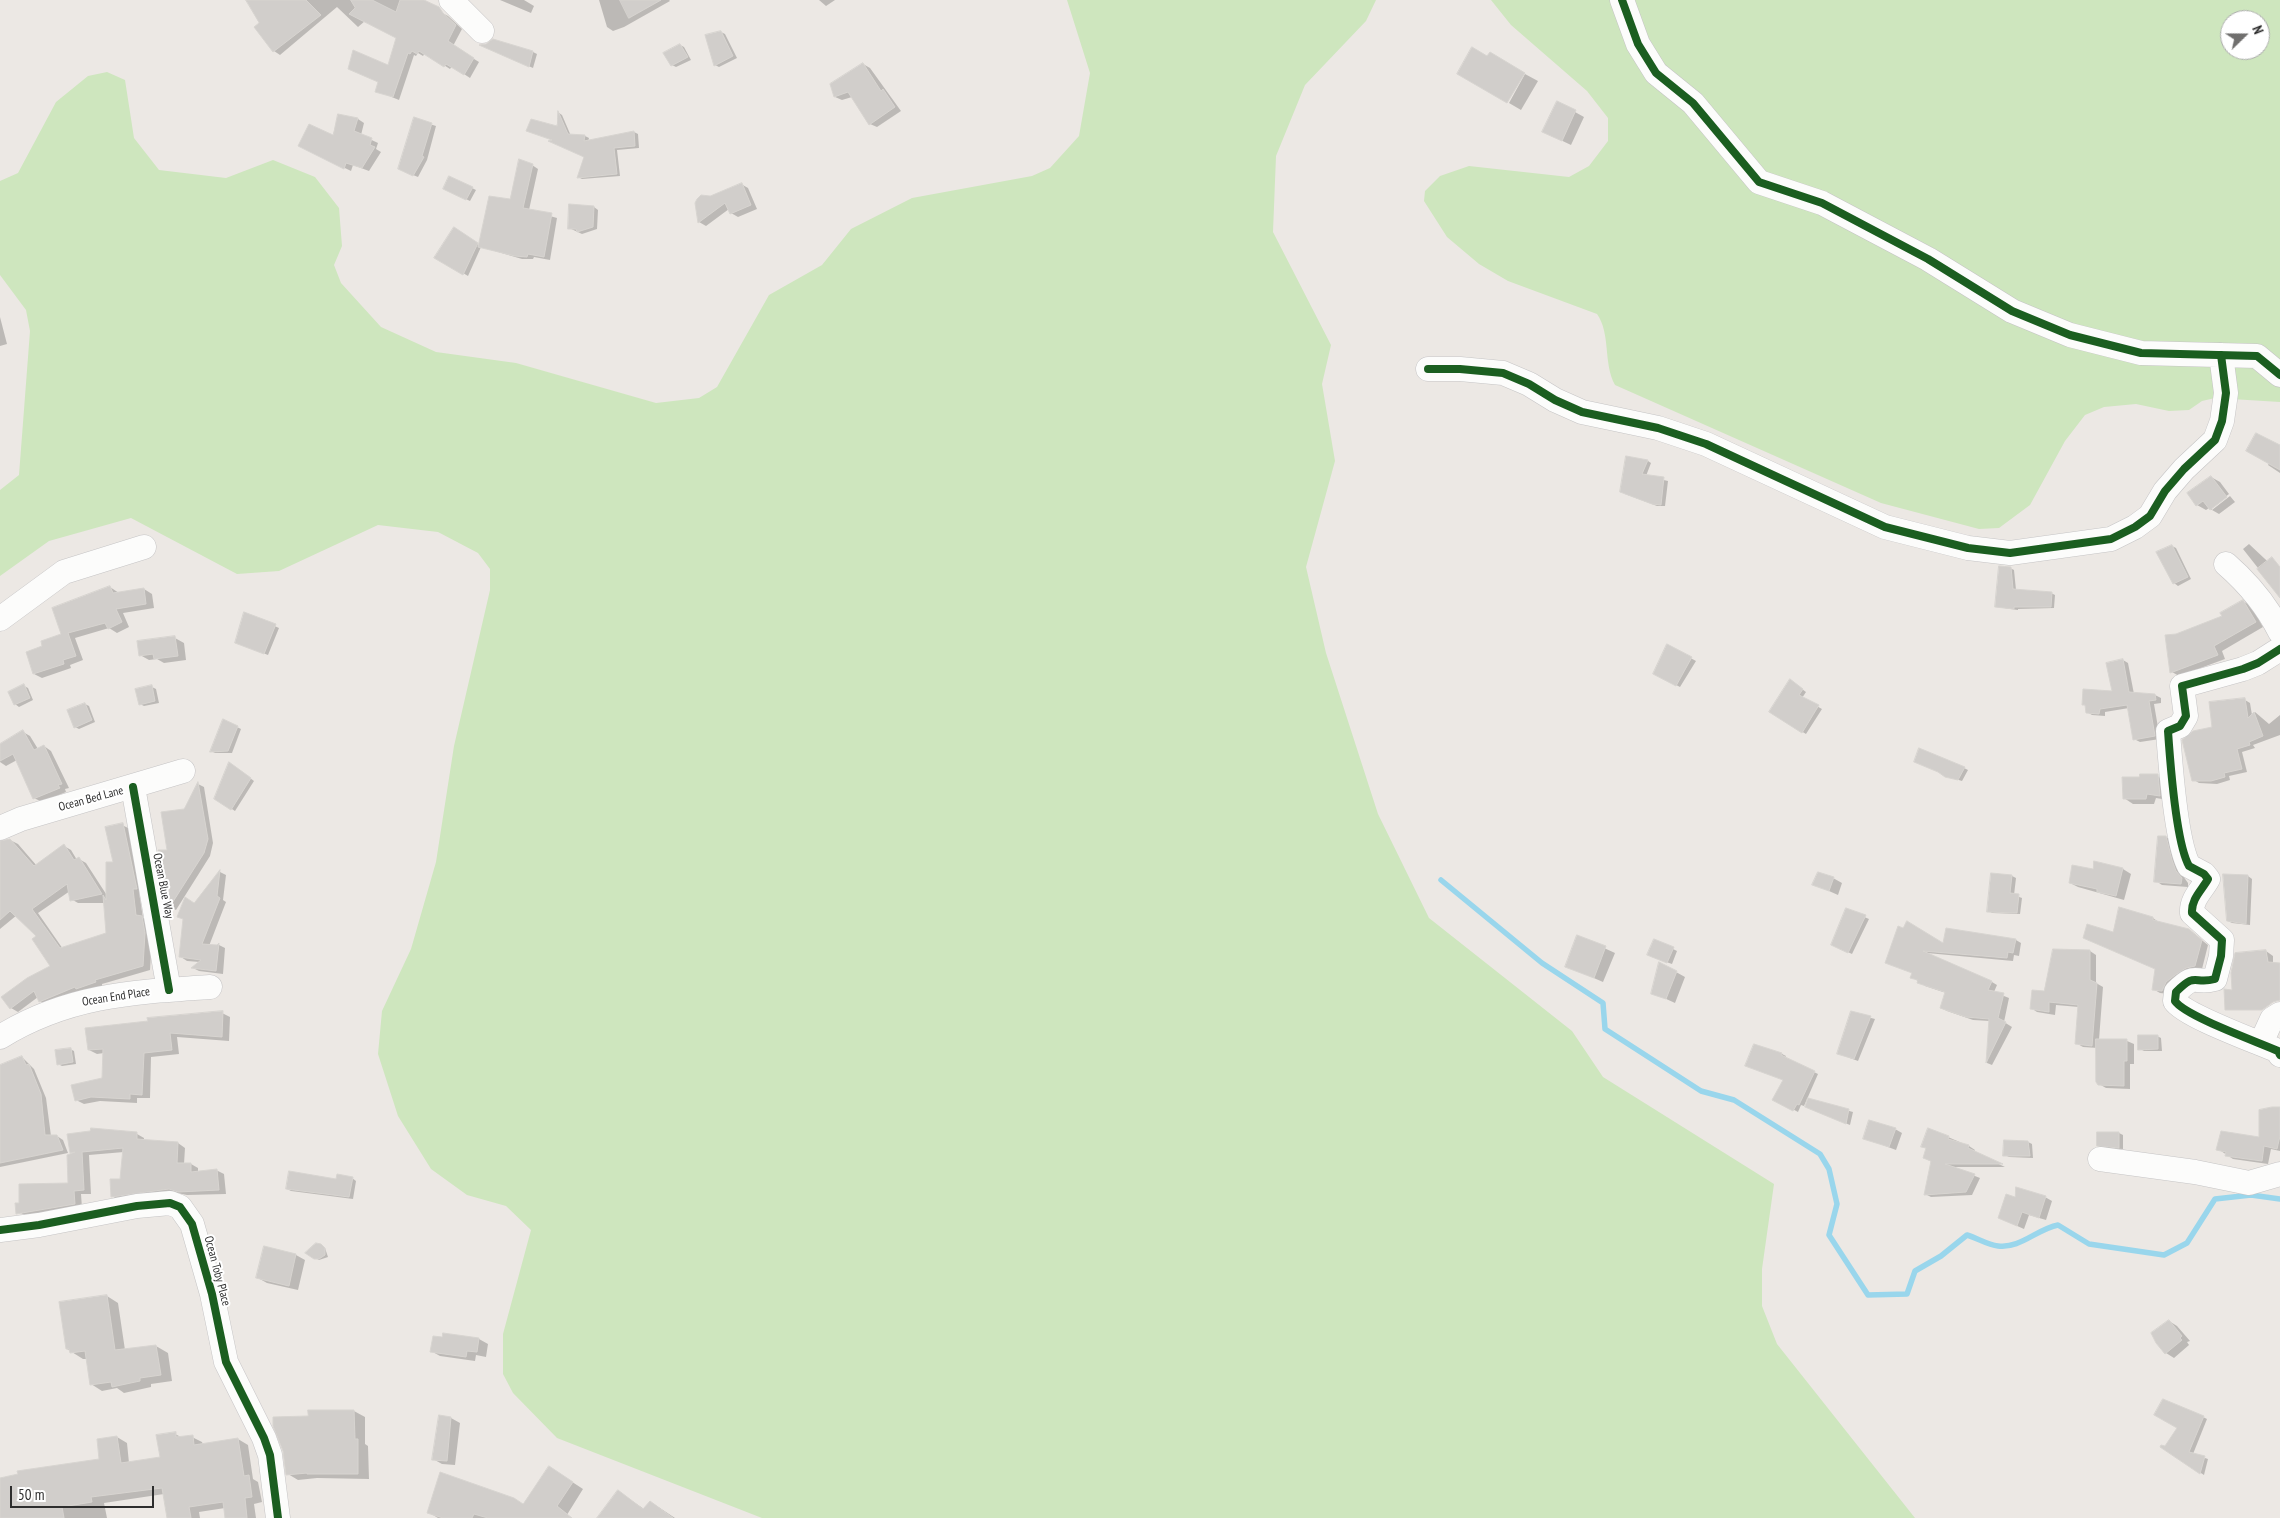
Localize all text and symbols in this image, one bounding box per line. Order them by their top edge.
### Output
north arrow [2220,10,2270,60]
text: N [2248,23,2268,37]
street label: Ocean Bed Lane [57,783,125,815]
street label: Ocean Blue Way [150,852,176,920]
street label: Ocean End Place [81,985,151,1009]
street label: Ocean Toby Place [201,1235,233,1307]
scale bar [12,1476,156,1508]
text: 50 m [18,1485,44,1504]

